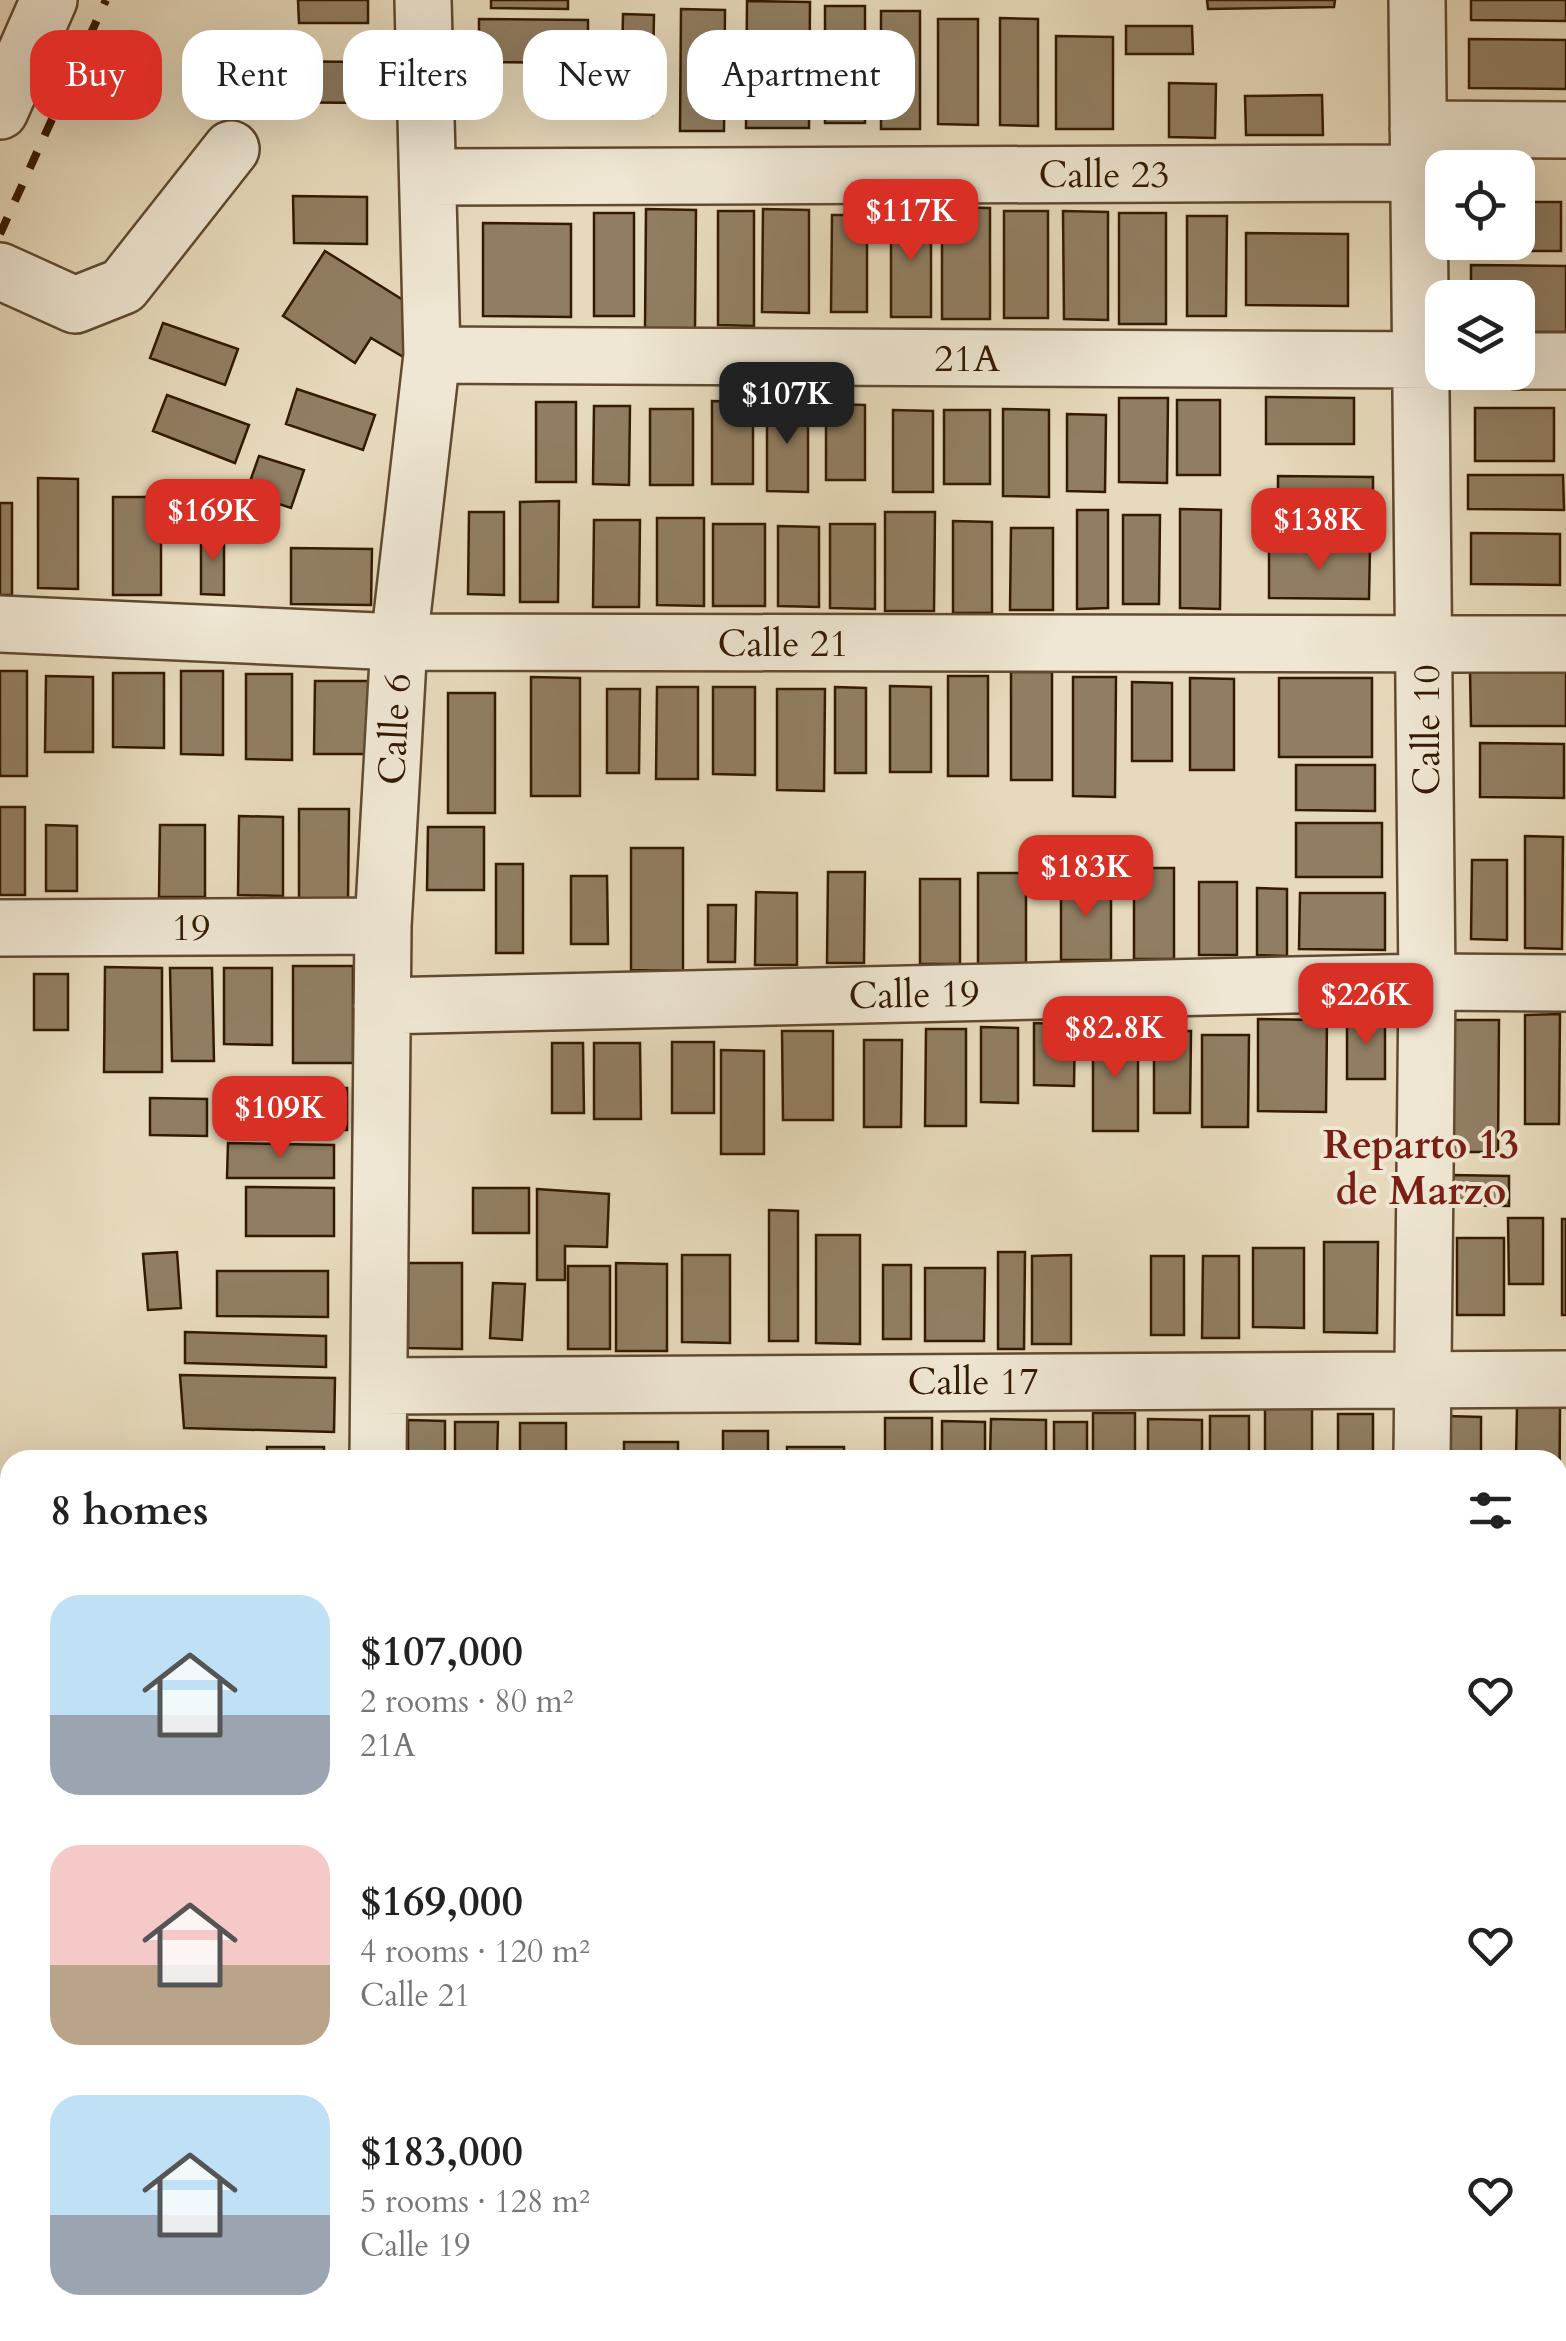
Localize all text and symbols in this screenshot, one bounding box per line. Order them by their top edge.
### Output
chip: Buy [30,30,162,120]
chip: Rent [182,30,323,120]
chip: Filters [343,30,503,120]
chip: New [523,30,667,120]
chip: Apartment [687,30,915,120]
street label: Calle 23 [1038,149,1170,201]
map controls [1425,150,1535,390]
button: locate [1425,150,1535,260]
pin: $117K [841,179,981,264]
text: $117K [865,189,957,233]
button: layers [1425,280,1535,390]
street label: 21A [934,333,1000,385]
pin: $107K [717,362,857,447]
text: $107K [741,372,833,416]
pin: $169K [143,479,283,564]
pin: $138K [1249,488,1389,573]
text: $169K [167,489,259,533]
text: $138K [1273,498,1365,542]
street label: Calle 21 [717,618,849,670]
street label: Calle 10 [1401,664,1453,796]
street label: Calle 6 [366,672,424,786]
pin: $183K [1016,835,1156,920]
text: $183K [1040,845,1132,889]
street label: 19 [172,902,210,954]
pin: $226K [1296,963,1436,1048]
street label: Calle 19 [848,968,980,1022]
text: $226K [1320,973,1412,1017]
pin: $82.8K [1034,996,1196,1081]
text: $82.8K [1065,1006,1165,1050]
pin: $109K [210,1076,350,1161]
text: $109K [234,1086,326,1130]
district label: Reparto 13 de Marzo [1323,1118,1519,1219]
street label: Calle 17 [907,1356,1039,1408]
text: 8 homes [50,1482,208,1539]
icon: filters [1463,1483,1518,1538]
text: $107,000 [360,1623,523,1680]
icon: home [130,1635,250,1755]
icon: heart [1463,1668,1518,1723]
text: 2 rooms · 80 m² [360,1680,573,1724]
text: 21A [360,1724,416,1768]
text: $169,000 [360,1873,523,1930]
icon: home [130,1885,250,2005]
icon: heart [1463,1918,1518,1973]
text: 4 rooms · 120 m² [360,1930,590,1974]
text: Calle 21 [360,1974,470,2018]
text: $183,000 [360,2123,523,2180]
icon: home [130,2135,250,2255]
icon: heart [1463,2168,1518,2223]
text: 5 rooms · 128 m² [360,2180,590,2224]
text: Calle 19 [360,2224,470,2268]

